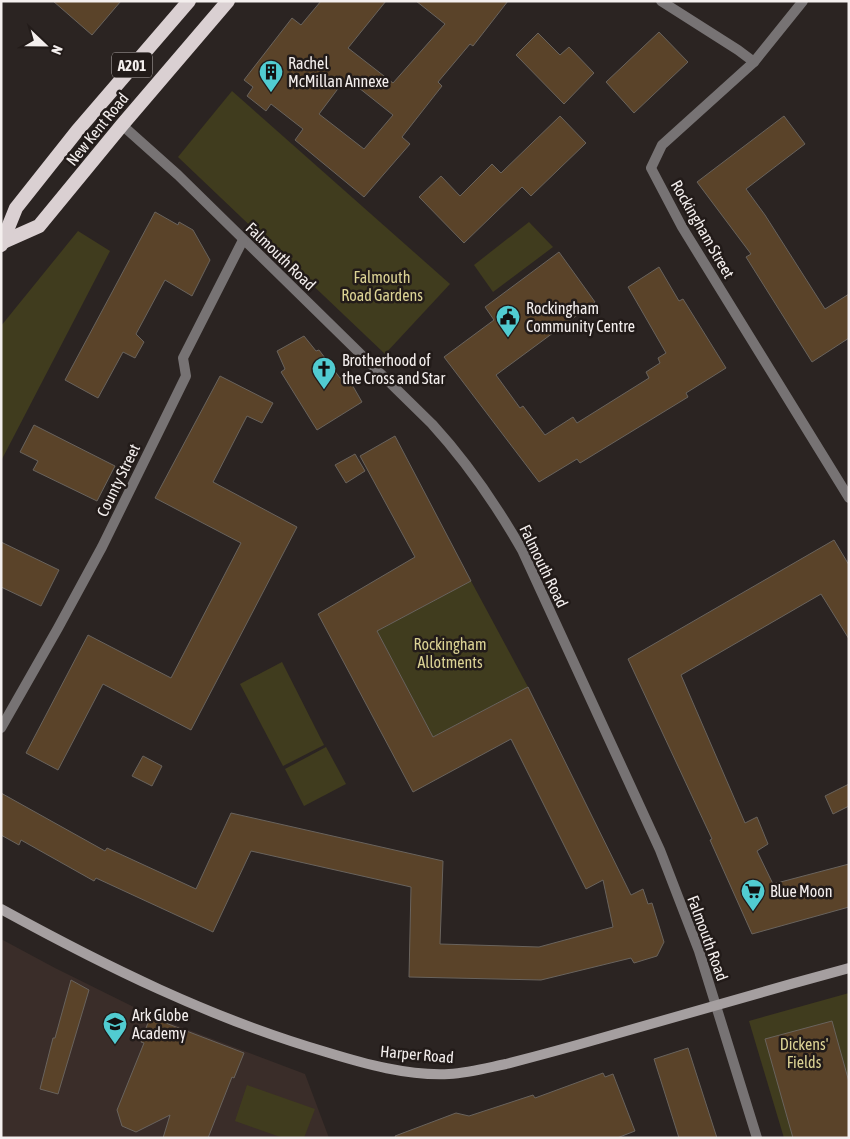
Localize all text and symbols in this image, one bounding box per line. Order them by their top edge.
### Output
north arrow [20,20,70,70]
text: N [48,43,66,57]
road number: A201 [112,52,152,78]
place label: Rachel McMillan Annexe [288,54,389,90]
building icon: Rachel McMillan Annexe [258,59,284,93]
street label: New Kent Road [62,89,132,169]
street label: Rockingham Street [667,177,739,282]
street label: Falmouth Road [242,218,320,294]
park label: Falmouth Road Gardens [341,268,423,304]
place label: Rockingham Community Centre [526,299,635,336]
public building icon: Rockingham Community Centre [495,304,521,338]
place label: Brotherhood of the Cross and Star [342,351,445,387]
church icon: Brotherhood of the Cross and Star [311,356,337,390]
street label: County Street [93,440,144,520]
street label: Falmouth Road [516,522,572,610]
park label: Rockingham Allotments [413,635,487,671]
supermarket icon: Blue Moon [740,878,766,912]
place label: Blue Moon [770,882,833,900]
street label: Falmouth Road [684,893,732,983]
place label: Ark Globe Academy [132,1006,189,1043]
school or university icon: Ark Globe Academy [102,1011,128,1045]
park label: Dickens' Fields [780,1035,829,1071]
street label: Harper Road [379,1042,455,1067]

